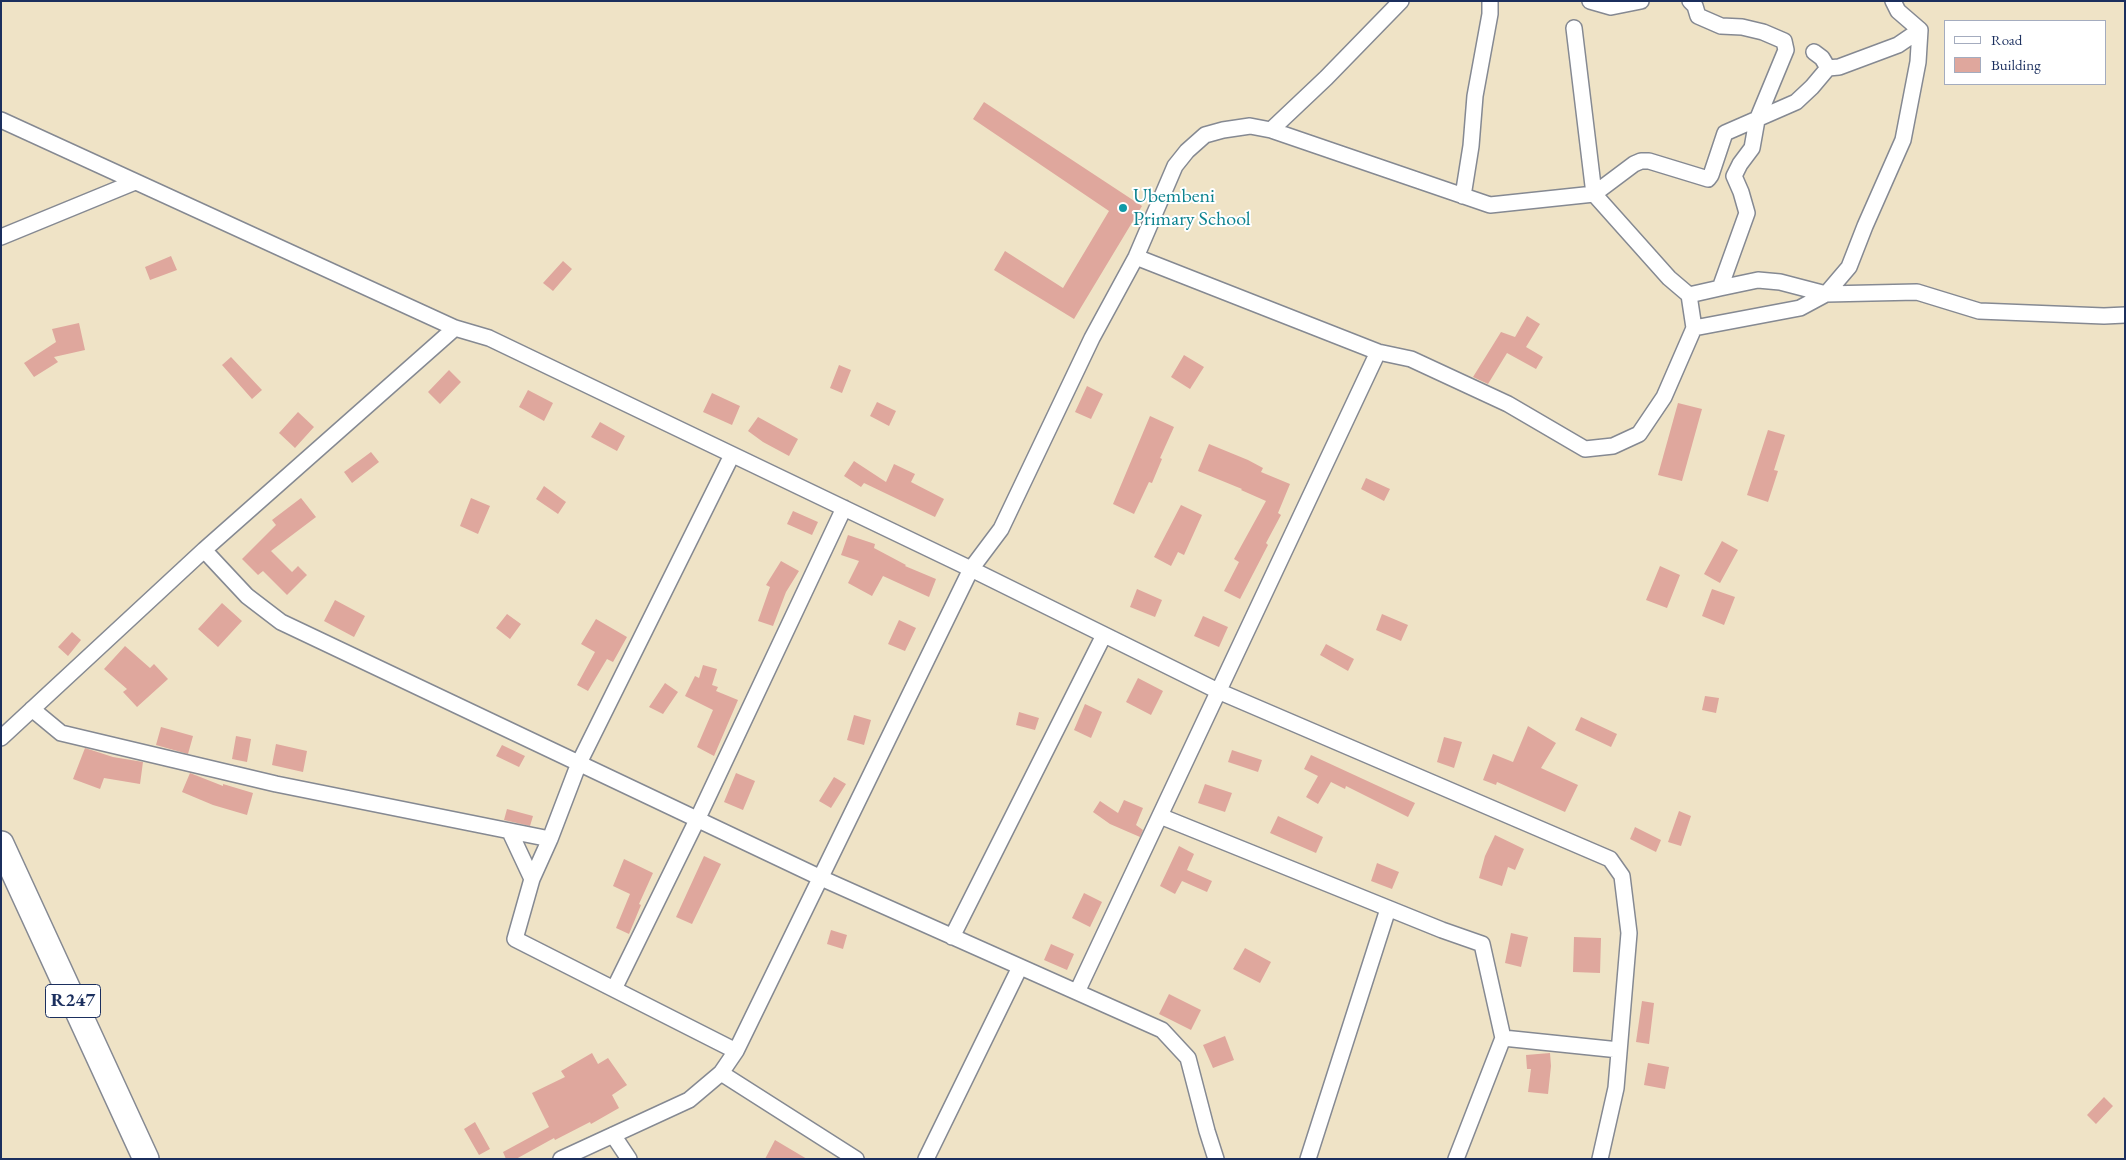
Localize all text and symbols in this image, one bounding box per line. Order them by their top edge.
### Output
legend [1944,20,2106,85]
text: Road [1991,30,2022,49]
text: Building [1991,55,2041,74]
place label: Ubembeni Primary School [1133,185,1251,232]
marker: Ubembeni Primary School [1117,202,1129,214]
road number: R247 [46,984,100,1018]

